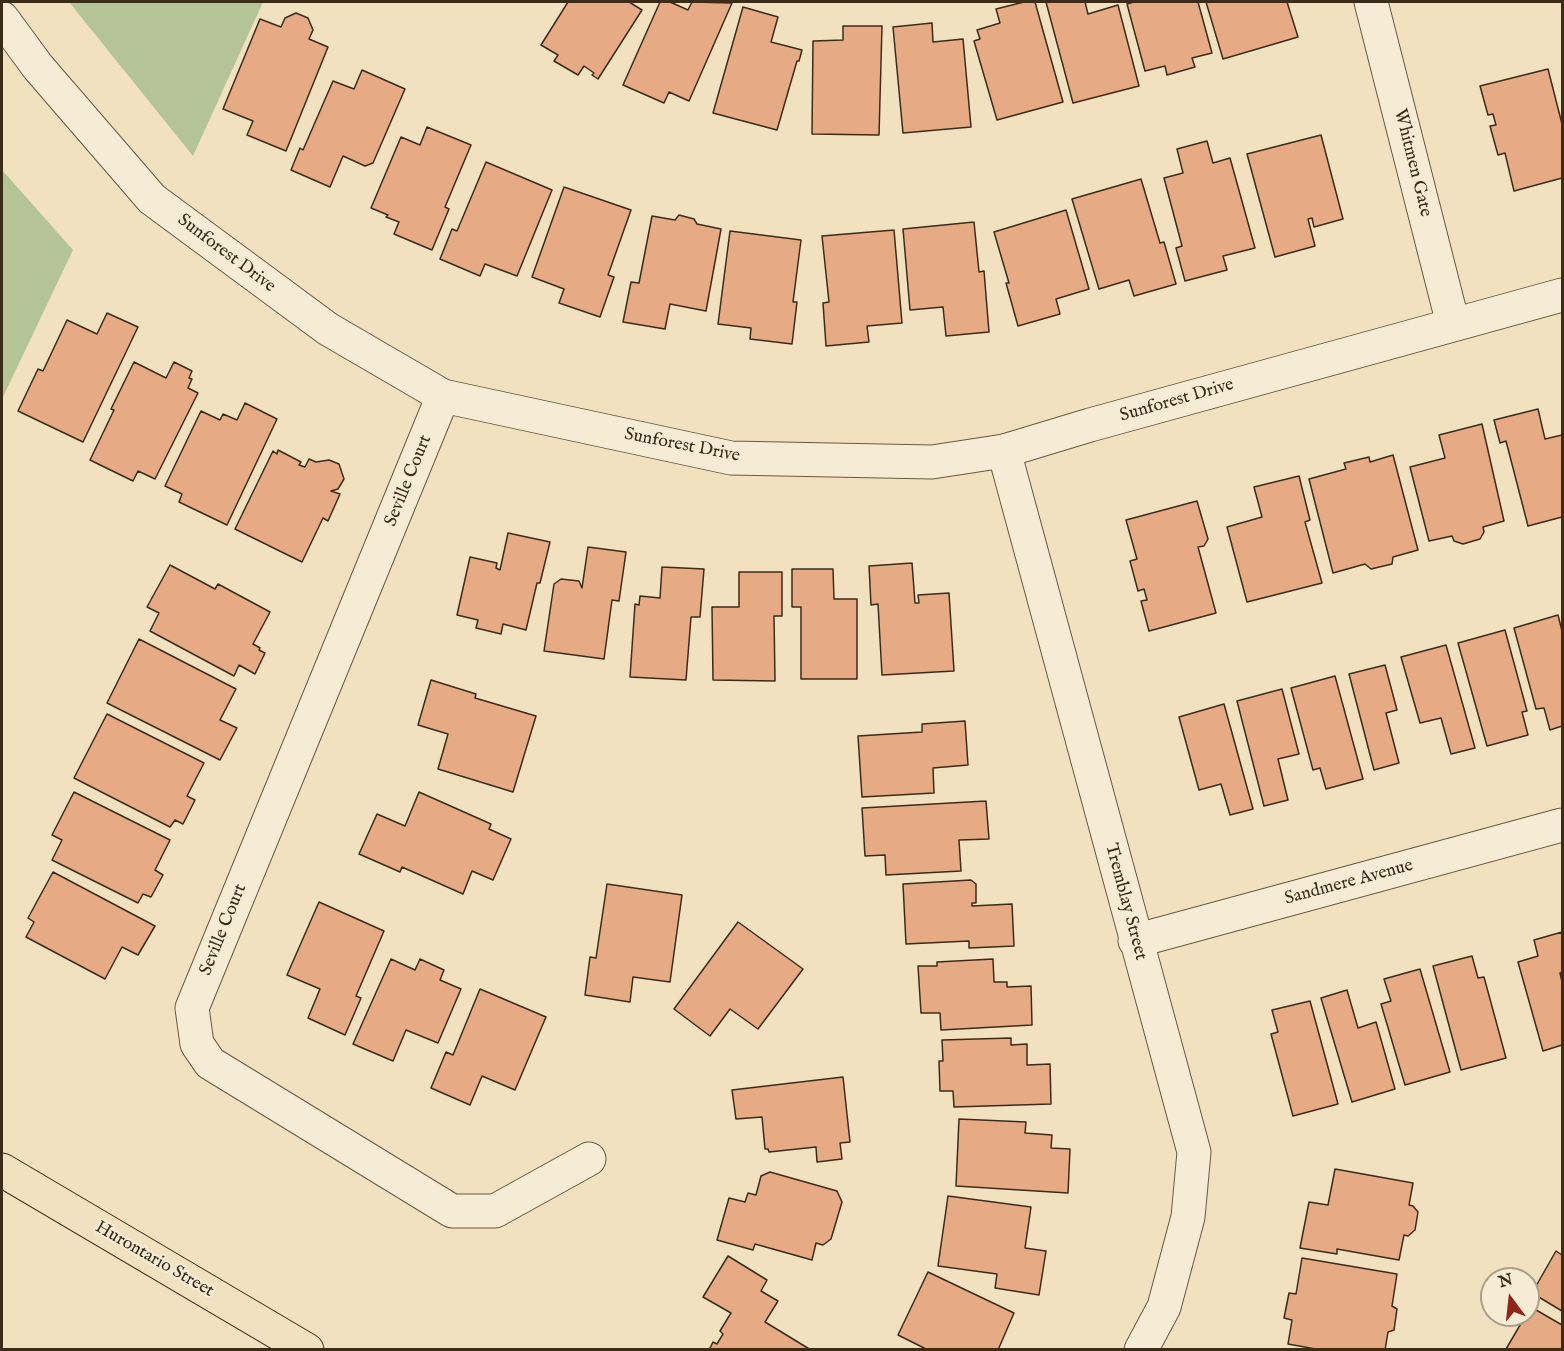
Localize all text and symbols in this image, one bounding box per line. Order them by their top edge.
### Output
street label: Whitmen Gate [1388,107,1436,219]
street label: Sunforest Drive [173,210,279,298]
street label: Sunforest Drive [1118,374,1236,428]
street label: Sunforest Drive [622,424,742,468]
street label: Seville Court [381,432,437,530]
street label: Tremblay Street [1099,841,1151,963]
street label: Sandmere Avenue [1282,855,1416,911]
street label: Seville Court [196,881,252,979]
street label: Hurontario Street [91,1217,217,1303]
north arrow [1480,1267,1540,1327]
text: N [1497,1270,1515,1293]

